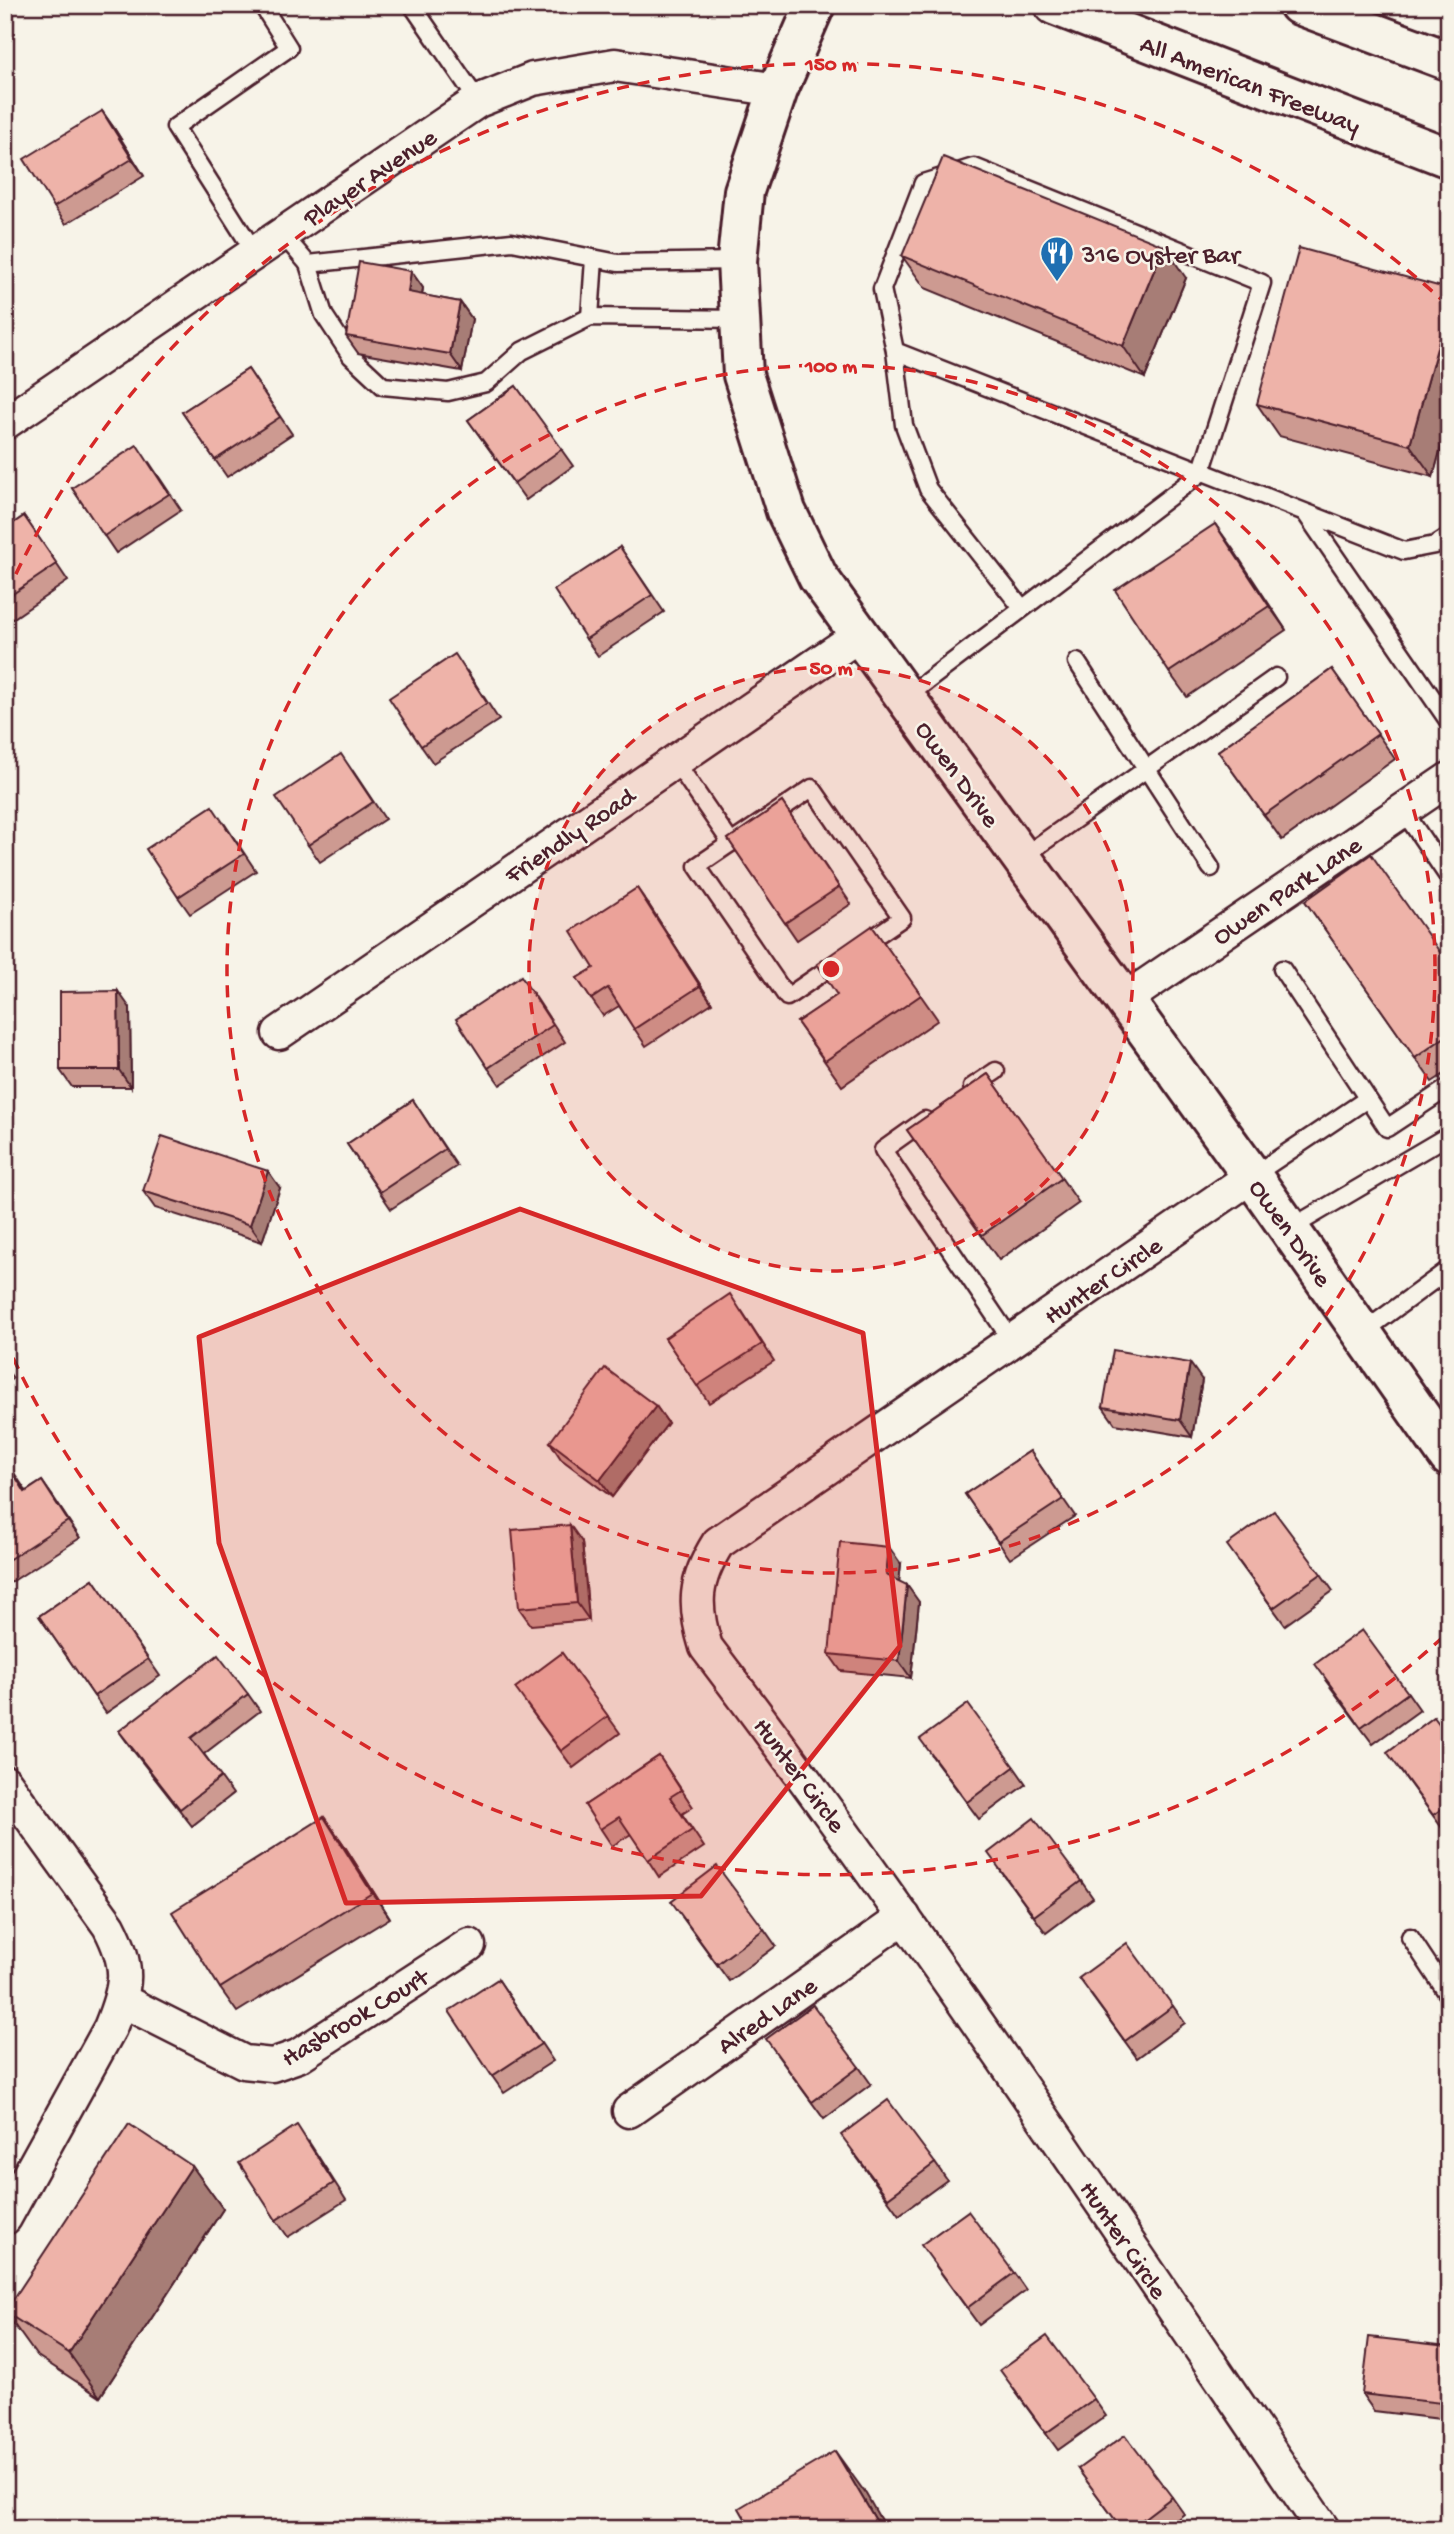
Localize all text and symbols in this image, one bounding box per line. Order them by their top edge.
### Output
street label: All American Freeway [1135,31,1364,144]
text: 150 m [804,54,857,79]
street label: Player Avenue [298,123,445,236]
restaurant icon: 316 Oyster Bar [1038,234,1076,283]
place label: 316 Oyster Bar [1081,242,1242,273]
text: 100 m [804,356,857,381]
text: 50 m [810,658,853,683]
street label: Owen Drive [906,716,1005,836]
street label: Friendly Road [500,782,644,893]
street label: Owen Park Lane [1208,831,1369,954]
centre of rings [819,957,843,981]
street label: Owen Drive [1240,1175,1337,1295]
street label: Hunter Circle [1040,1232,1170,1334]
street label: Hunter Circle [744,1713,851,1841]
street label: Hasbrook Court [277,1963,438,2076]
street label: Alred Lane [713,1972,825,2063]
street label: Hunter Circle [1070,2177,1172,2307]

